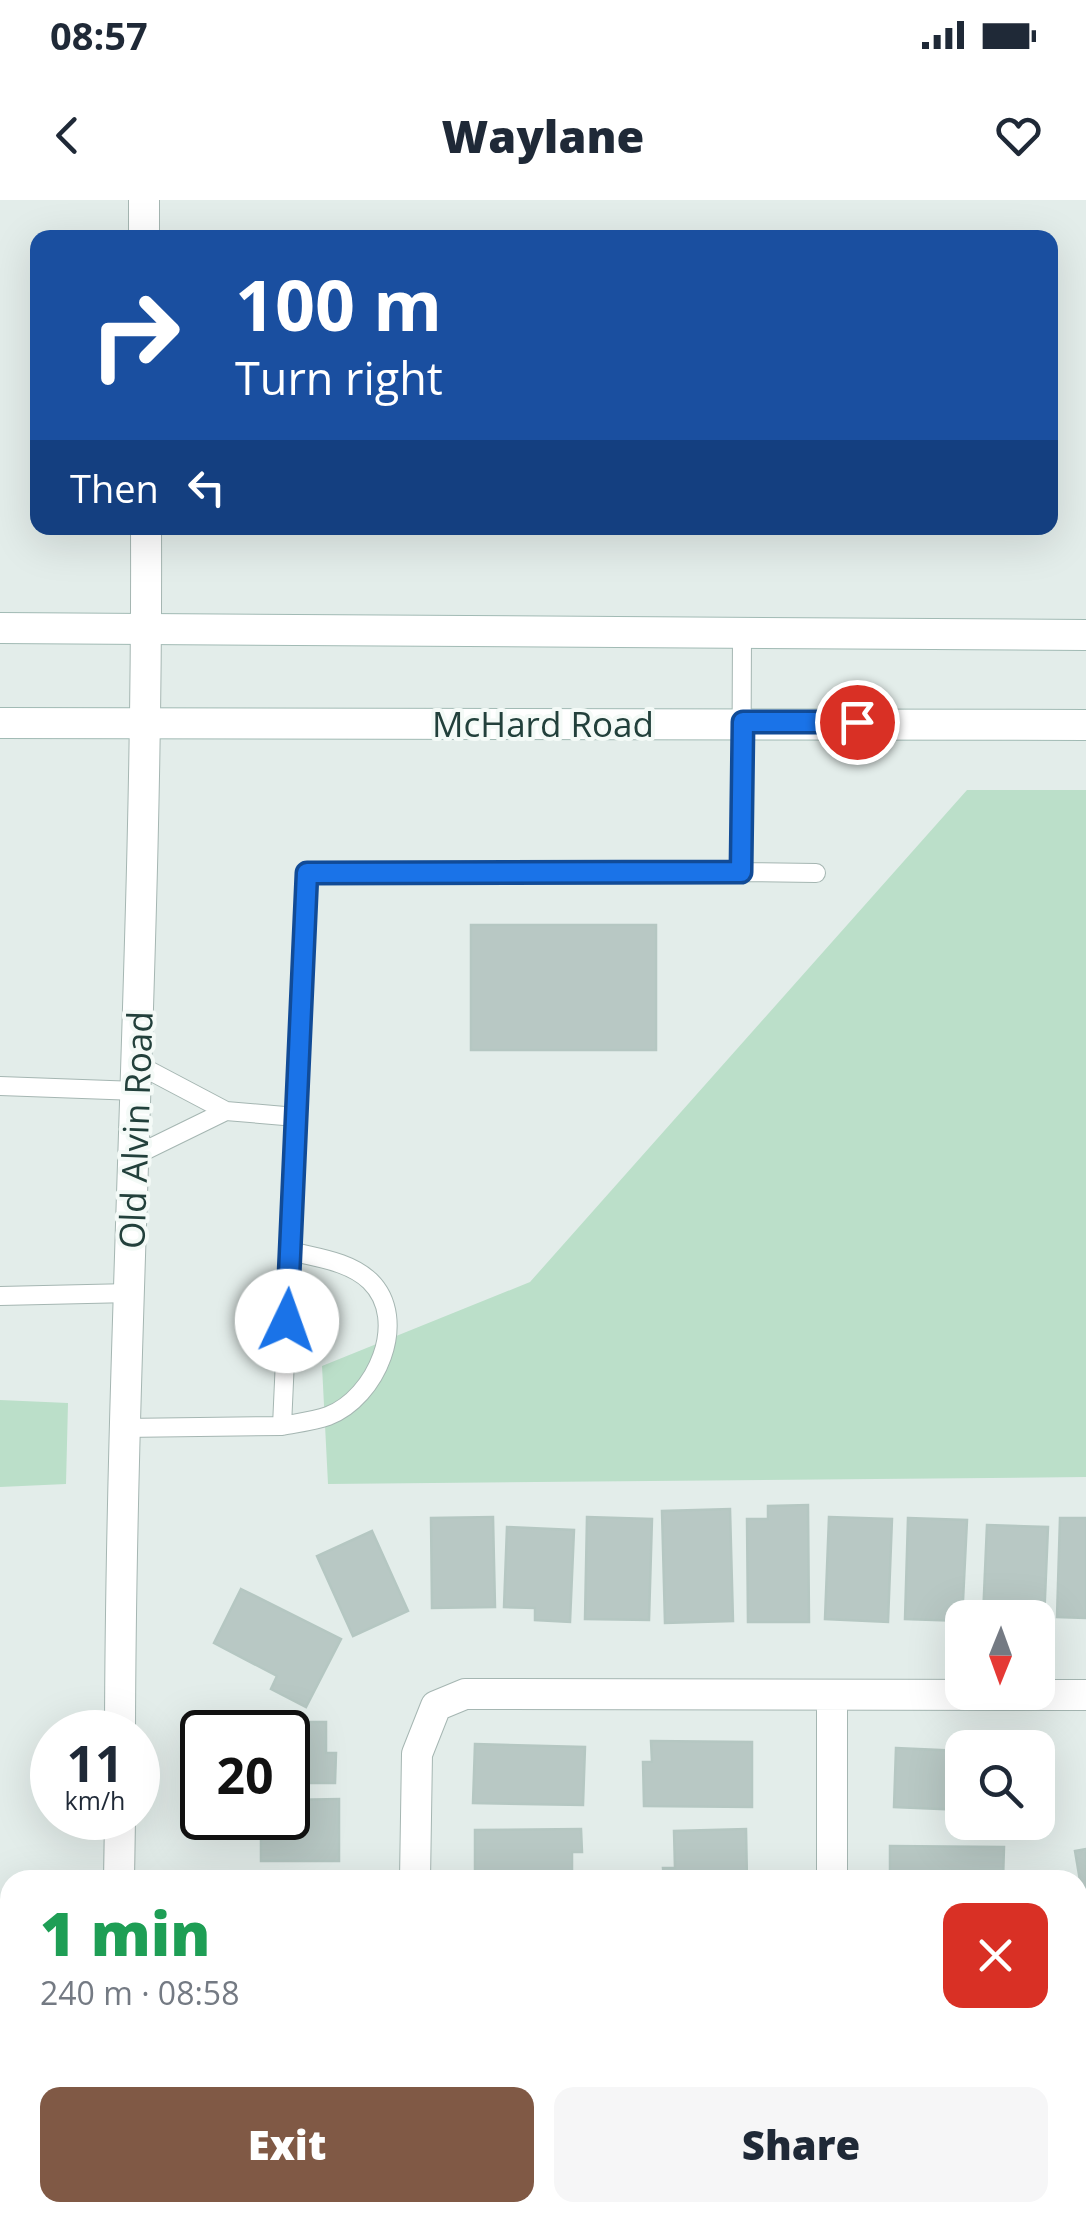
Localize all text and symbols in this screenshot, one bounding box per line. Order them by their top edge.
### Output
text: 08:57 [50,9,148,61]
text: Waylane [442,105,644,166]
icon: back [40,108,95,163]
icon: heart [991,108,1046,163]
text: 100 m [235,256,442,352]
icon: right [70,270,200,400]
text: Turn right [235,347,443,408]
icon: left [179,460,234,515]
text: Then [70,462,159,514]
pin [815,680,900,765]
icon: arrive [830,695,885,750]
street label: McHard Road [432,700,654,747]
street label: Old Alvin Road [107,1010,163,1250]
position arrow [235,1269,339,1373]
north arrow [945,1600,1055,1710]
map controls [945,1600,1055,1840]
speed limit sign: 20 [180,1710,310,1840]
text: 11 [66,1729,124,1797]
button: search [945,1730,1055,1840]
text: km/h [65,1783,125,1817]
text: 1 min [40,1892,210,1974]
button: close [943,1903,1048,2008]
text: 240 m · 08:58 [40,1971,239,2014]
button: Exit [40,2087,534,2202]
button: Share [554,2087,1048,2202]

